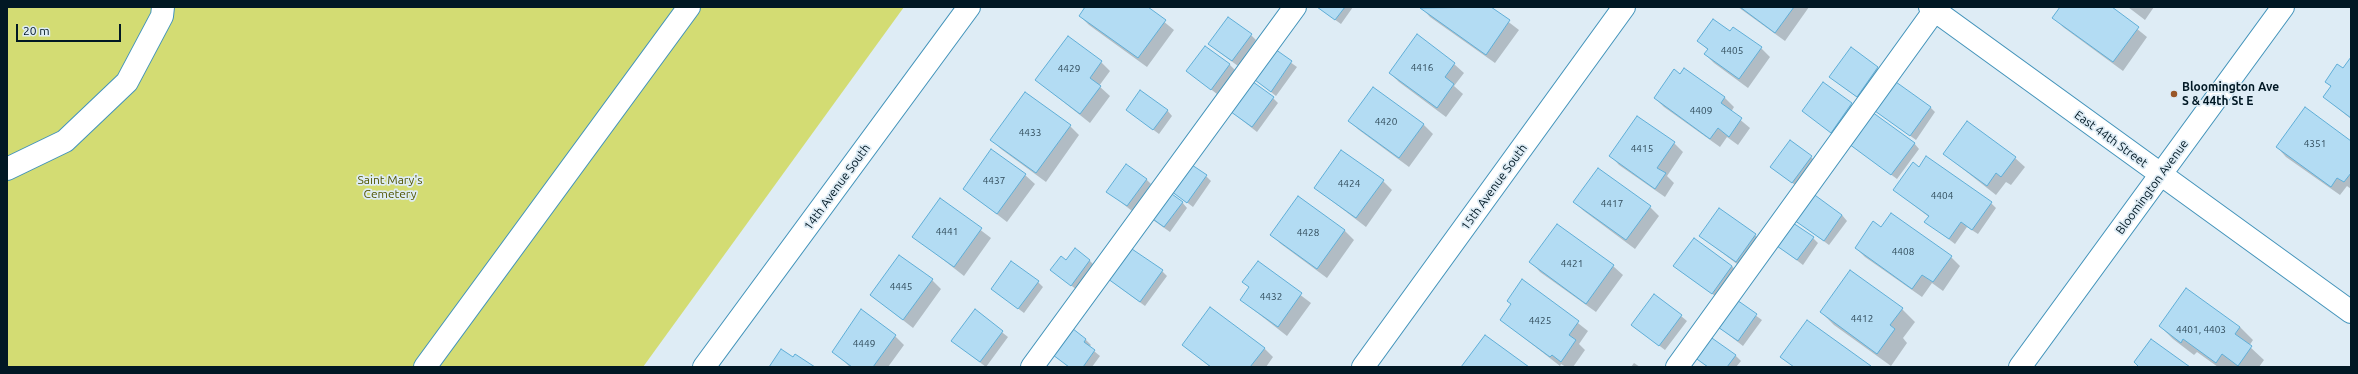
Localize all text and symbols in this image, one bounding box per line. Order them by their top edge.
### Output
scale bar [18,16,123,42]
text: 20 m [23,24,50,37]
house number: 4405 [1721,45,1743,57]
house number: 4416 [1411,62,1433,74]
house number: 4429 [1058,63,1080,75]
place label: Bloomington Ave S & 44th St E [2182,80,2279,108]
marker: Bloomington Ave S & 44th St E [2169,89,2179,99]
house number: 4409 [1690,105,1712,117]
street label: East 44th Street [2072,108,2150,170]
house number: 4420 [1375,116,1397,128]
house number: 4433 [1019,127,1041,139]
street label: Bloomington Avenue [2113,137,2191,237]
house number: 4351 [2304,138,2326,150]
street label: 14th Avenue South [801,141,873,233]
street label: 15th Avenue South [1458,141,1530,233]
house number: 4415 [1631,143,1653,155]
park label: Saint Mary's Cemetery [358,173,422,201]
house number: 4437 [983,175,1005,187]
house number: 4424 [1338,178,1360,190]
house number: 4404 [1931,190,1953,202]
house number: 4417 [1601,198,1623,210]
house number: 4441 [936,226,958,238]
house number: 4428 [1297,227,1319,239]
house number: 4408 [1892,246,1914,258]
house number: 4421 [1561,258,1583,270]
house number: 4445 [890,281,912,293]
house number: 4432 [1260,291,1282,303]
house number: 4412 [1851,313,1873,325]
house number: 4425 [1529,315,1551,327]
house number: 4401, 4403 [2176,324,2226,336]
house number: 4449 [853,338,875,350]

